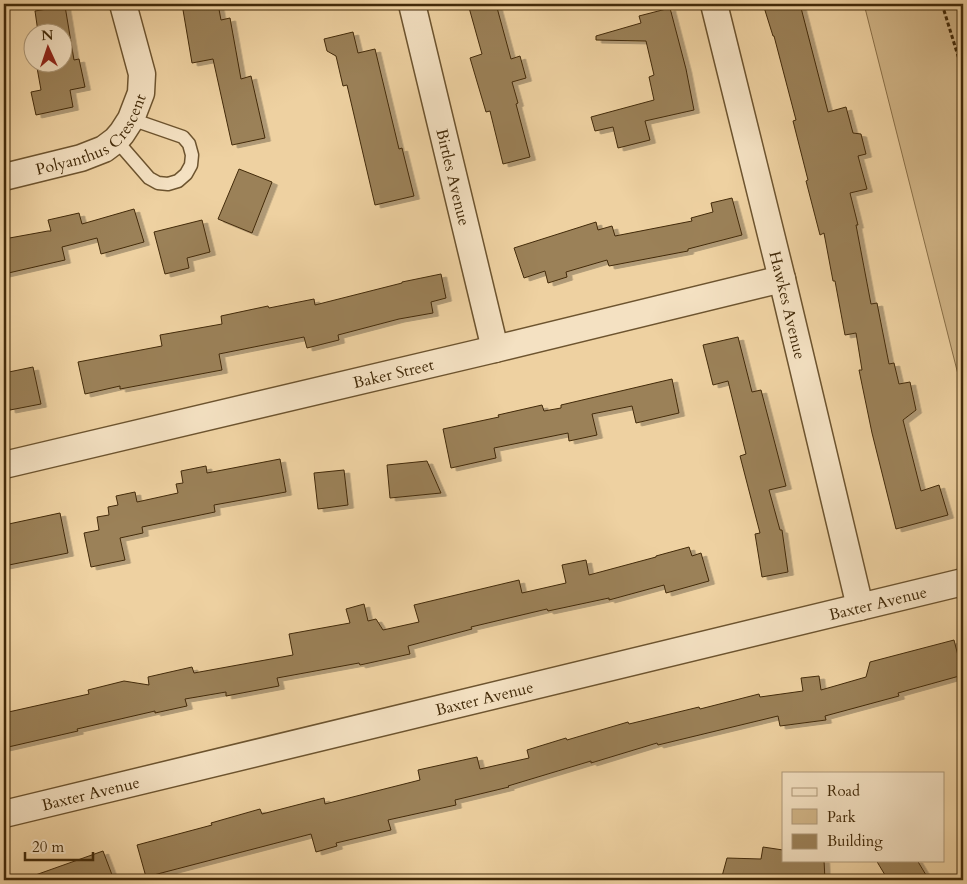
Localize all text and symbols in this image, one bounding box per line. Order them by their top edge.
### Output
north arrow [22,22,72,72]
text: N [41,26,54,45]
street label: Polyanthus Crescent [33,91,152,181]
street label: Birtles Avenue [430,127,475,228]
street label: Hawkes Avenue [764,249,811,362]
street label: Baker Street [351,354,436,394]
street label: Baxter Avenue [827,581,929,626]
street label: Baxter Avenue [433,676,536,721]
street label: Baxter Avenue [40,772,142,817]
legend [782,772,944,862]
text: Road [827,781,860,801]
text: Park [827,807,856,827]
scale bar [25,829,92,861]
text: Building [827,831,883,851]
text: 20 m [32,837,64,857]

